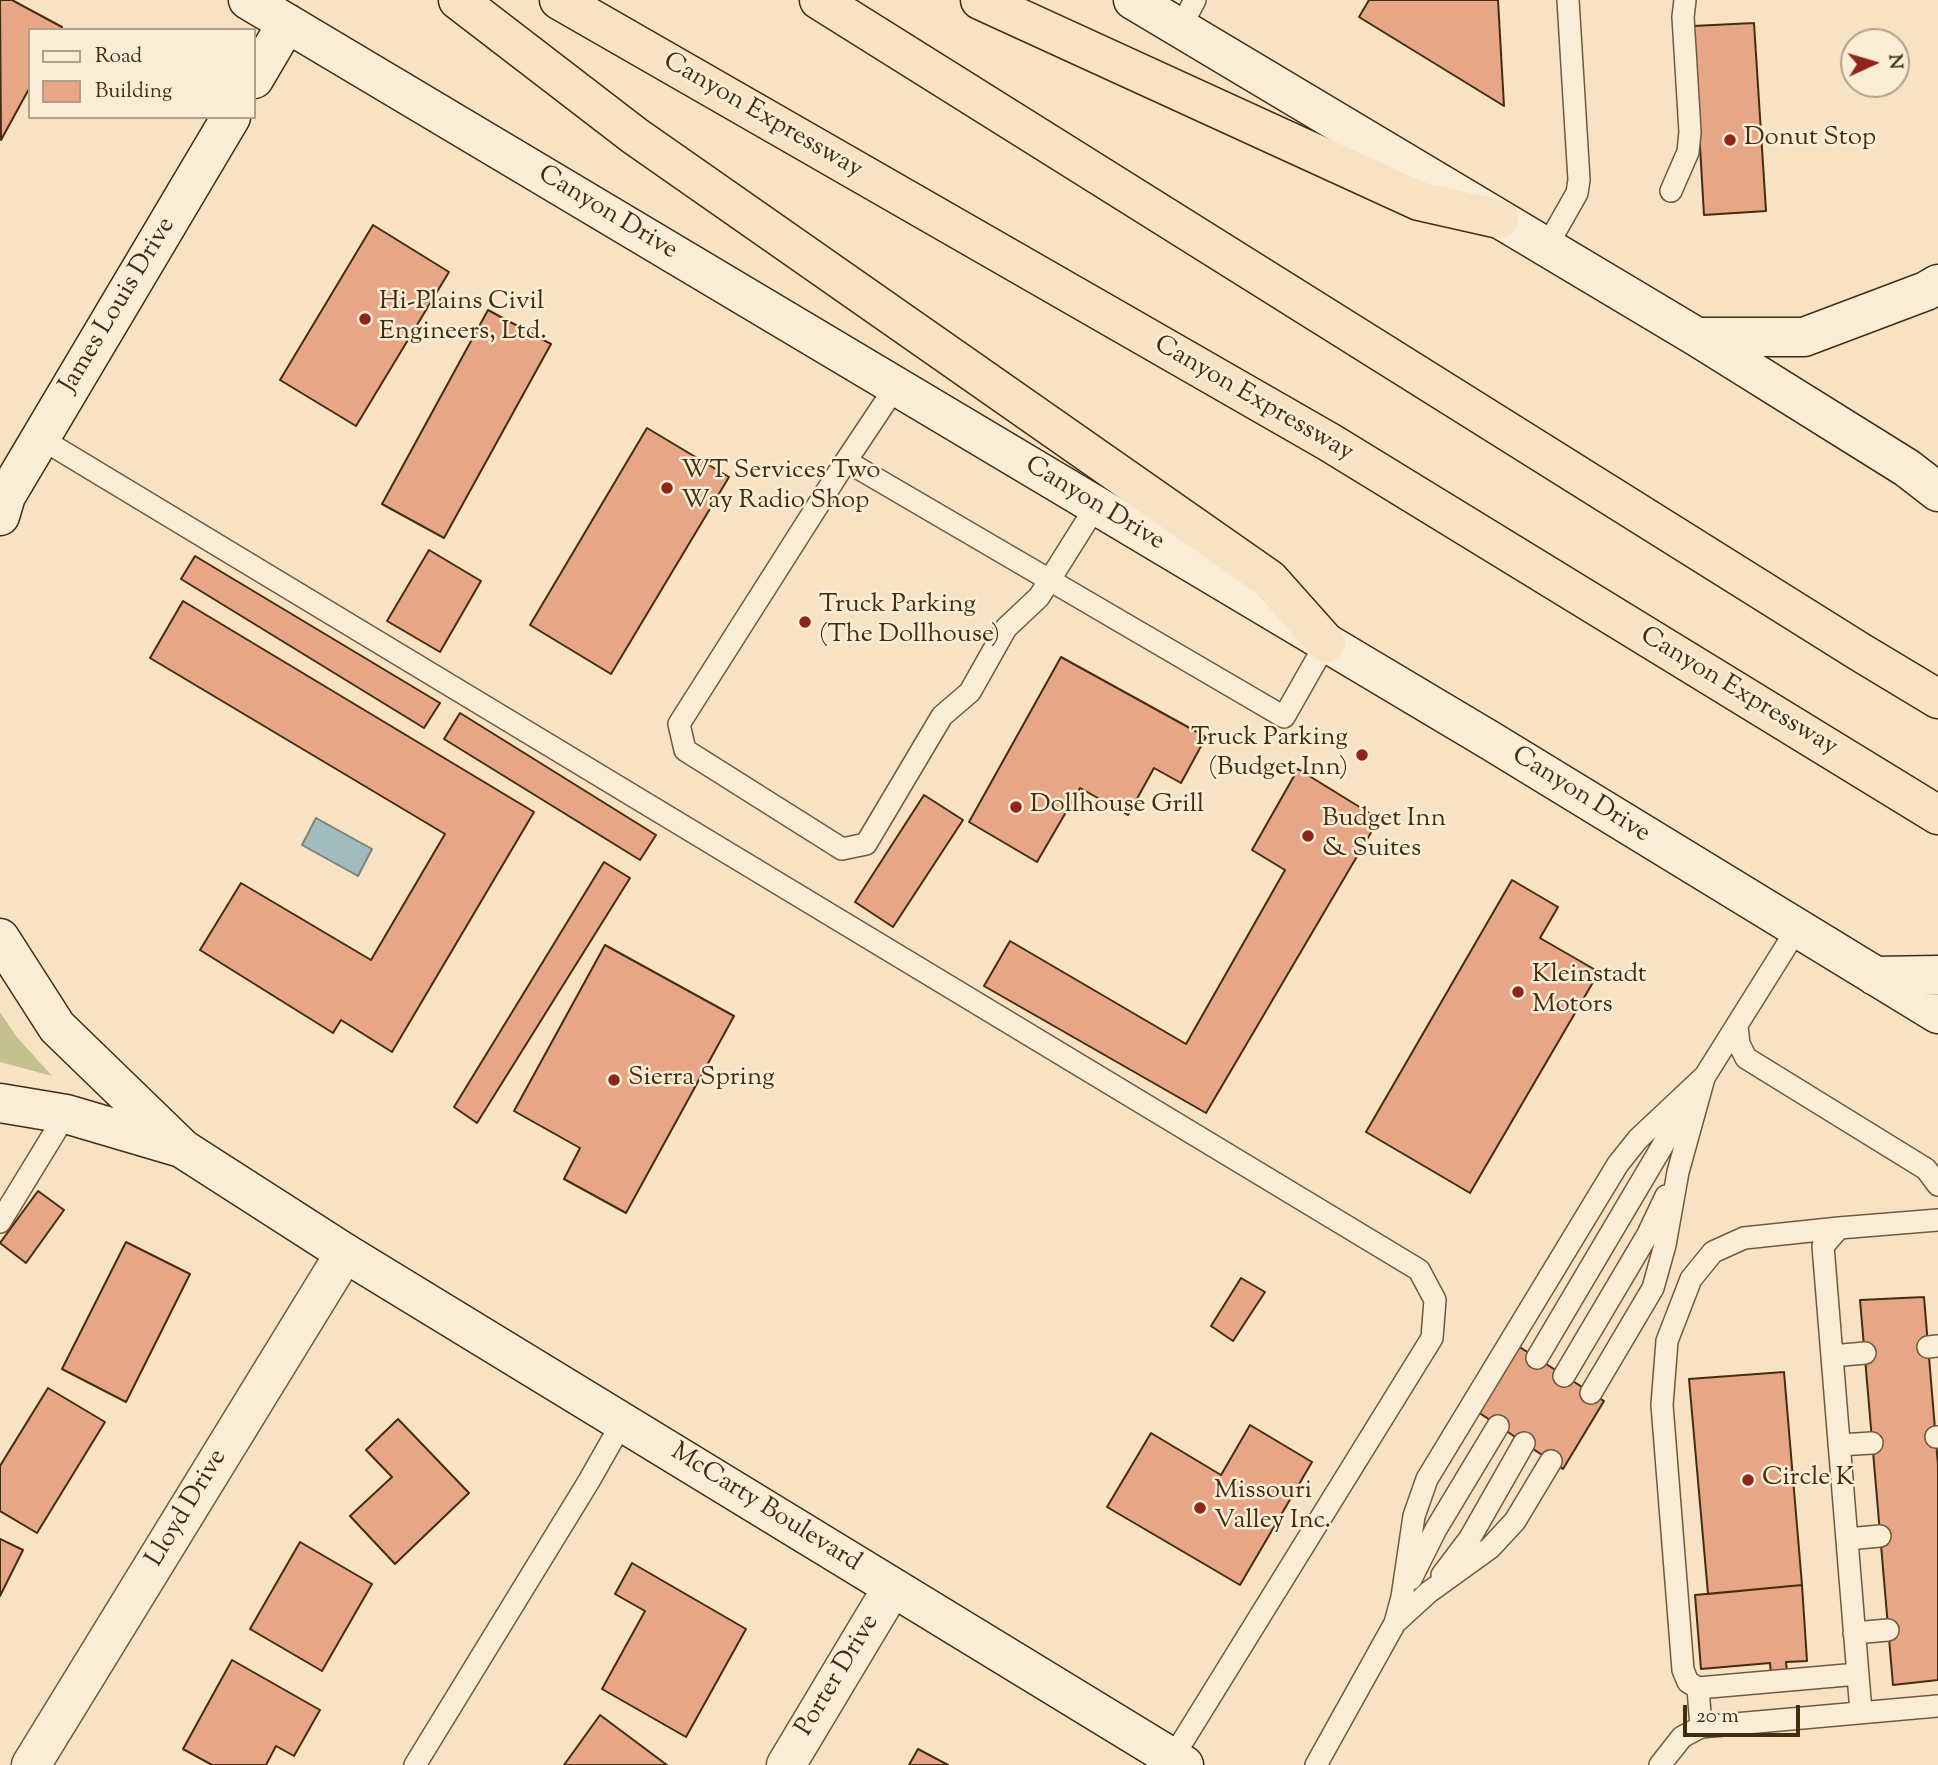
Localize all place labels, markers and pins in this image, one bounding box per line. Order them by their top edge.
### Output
place label: Donut Stop [1744,124,1876,156]
marker: Donut Stop [1722,132,1738,148]
place label: Hi-Plains Civil Engineers, Ltd. [379,288,547,350]
marker: Hi-Plains Civil Engineers, Ltd. [357,311,373,327]
place label: WT Services Two Way Radio Shop [681,457,880,518]
marker: WT Services Two Way Radio Shop [659,480,675,496]
place label: Truck Parking (The Dollhouse) [819,591,1000,652]
marker: Truck Parking (The Dollhouse) [797,614,813,630]
place label: Truck Parking (Budget Inn) [1191,724,1348,786]
marker: Truck Parking (Budget Inn) [1354,747,1370,763]
place label: Dollhouse Grill [1030,791,1204,823]
marker: Dollhouse Grill [1008,799,1024,815]
place label: Budget Inn & Suites [1322,805,1446,866]
marker: Budget Inn & Suites [1300,828,1316,844]
place label: Kleinstadt Motors [1532,961,1647,1023]
marker: Kleinstadt Motors [1510,984,1526,1000]
place label: Sierra Spring [628,1064,775,1096]
marker: Sierra Spring [606,1072,622,1088]
place label: Circle K [1762,1464,1855,1496]
marker: Circle K [1740,1472,1756,1488]
place label: Missouri Valley Inc. [1214,1477,1331,1538]
marker: Missouri Valley Inc. [1192,1500,1208,1516]

